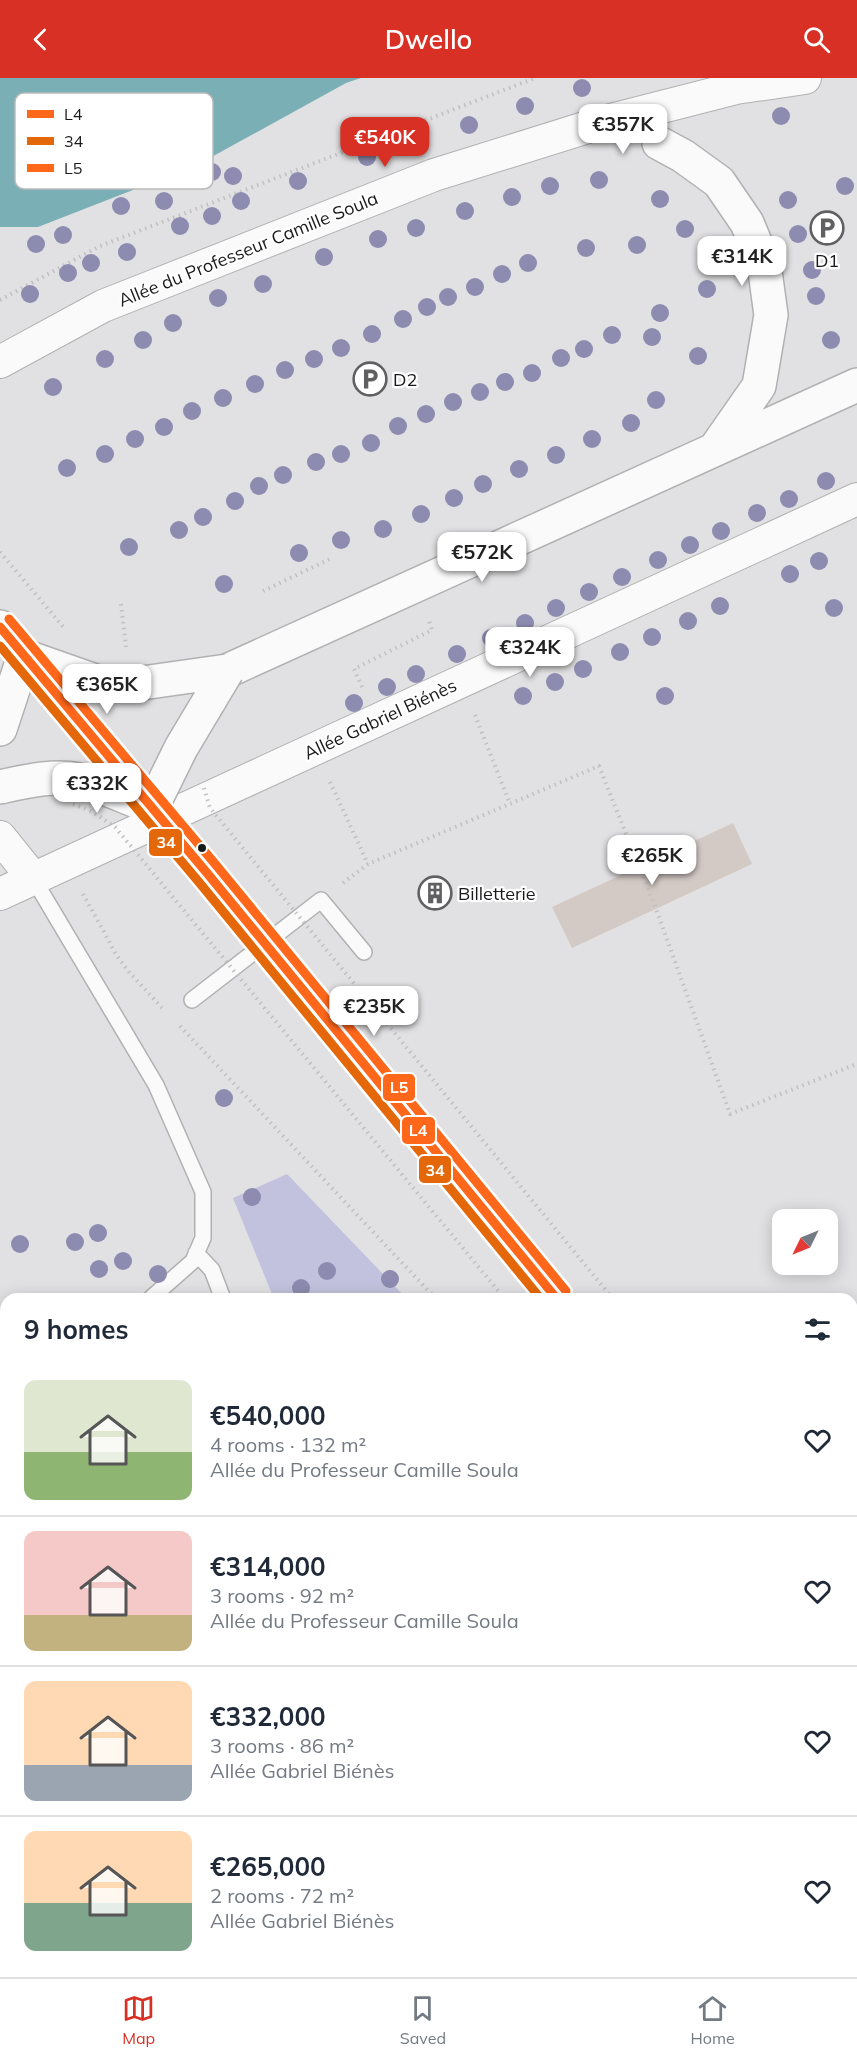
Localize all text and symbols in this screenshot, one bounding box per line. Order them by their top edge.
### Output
text: Dwello [385,22,472,56]
icon: back [24,23,57,56]
icon: search [800,23,833,56]
legend [15,93,213,189]
text: L4 [64,104,83,124]
pin: €357K [581,104,665,155]
text: €357K [592,111,654,136]
pin: €540K [343,117,427,168]
text: €540K [354,124,416,149]
text: 34 [64,131,84,151]
text: L5 [64,158,82,178]
street label: Allée du Professeur Camille Soula [115,186,381,312]
parking icon: D1 [809,210,845,246]
pin: €314K [700,236,784,287]
text: €314K [711,243,773,268]
place label: D1 [815,249,839,272]
parking icon: D2 [352,361,388,397]
place label: D2 [393,368,417,391]
pin: €572K [440,532,524,583]
text: €572K [451,539,513,564]
pin: €324K [488,627,572,678]
text: €324K [499,634,561,659]
pin: €365K [65,664,149,715]
text: €365K [76,671,138,696]
street label: Allée Gabriel Biénès [300,673,460,765]
pin: €332K [55,763,139,814]
text: €332K [66,770,128,795]
line badge: 34 [148,828,183,857]
text: 34 [156,832,176,852]
pin: €265K [610,835,694,886]
unlabelled marker [196,842,208,854]
text: €265K [621,842,683,867]
building icon: Billetterie [417,875,453,911]
place label: Billetterie [458,882,536,905]
pin: €235K [332,986,416,1037]
text: €235K [343,993,405,1018]
line badge: L5 [382,1073,416,1102]
text: L5 [390,1077,409,1097]
line badge: L4 [401,1116,436,1145]
text: L4 [409,1120,428,1140]
line badge: 34 [418,1155,452,1184]
text: 34 [425,1160,445,1180]
north arrow [772,1209,838,1275]
map controls [772,1209,838,1275]
text: 9 homes [24,1313,128,1346]
icon: filters [801,1313,834,1346]
text: €540,000 [210,1399,326,1432]
icon: home [72,1404,144,1476]
icon: heart [801,1424,834,1457]
text: 4 rooms · 132 m² [210,1432,366,1457]
text: Allée du Professeur Camille Soula [210,1457,519,1482]
text: €314,000 [210,1550,326,1583]
icon: home [72,1555,144,1627]
icon: heart [801,1575,834,1608]
text: 3 rooms · 92 m² [210,1583,354,1608]
text: Allée du Professeur Camille Soula [210,1608,519,1633]
text: €332,000 [210,1700,326,1733]
icon: home [72,1705,144,1777]
icon: heart [801,1725,834,1758]
text: 3 rooms · 86 m² [210,1733,354,1758]
text: Allée Gabriel Biénès [210,1758,394,1783]
text: €265,000 [210,1850,326,1883]
icon: home [72,1855,144,1927]
icon: heart [801,1875,834,1908]
text: 2 rooms · 72 m² [210,1883,354,1908]
text: Allée Gabriel Biénès [210,1908,394,1933]
tab: Map [122,1992,155,2048]
tab: Saved [400,1992,446,2048]
tab: Home [691,1992,735,2048]

